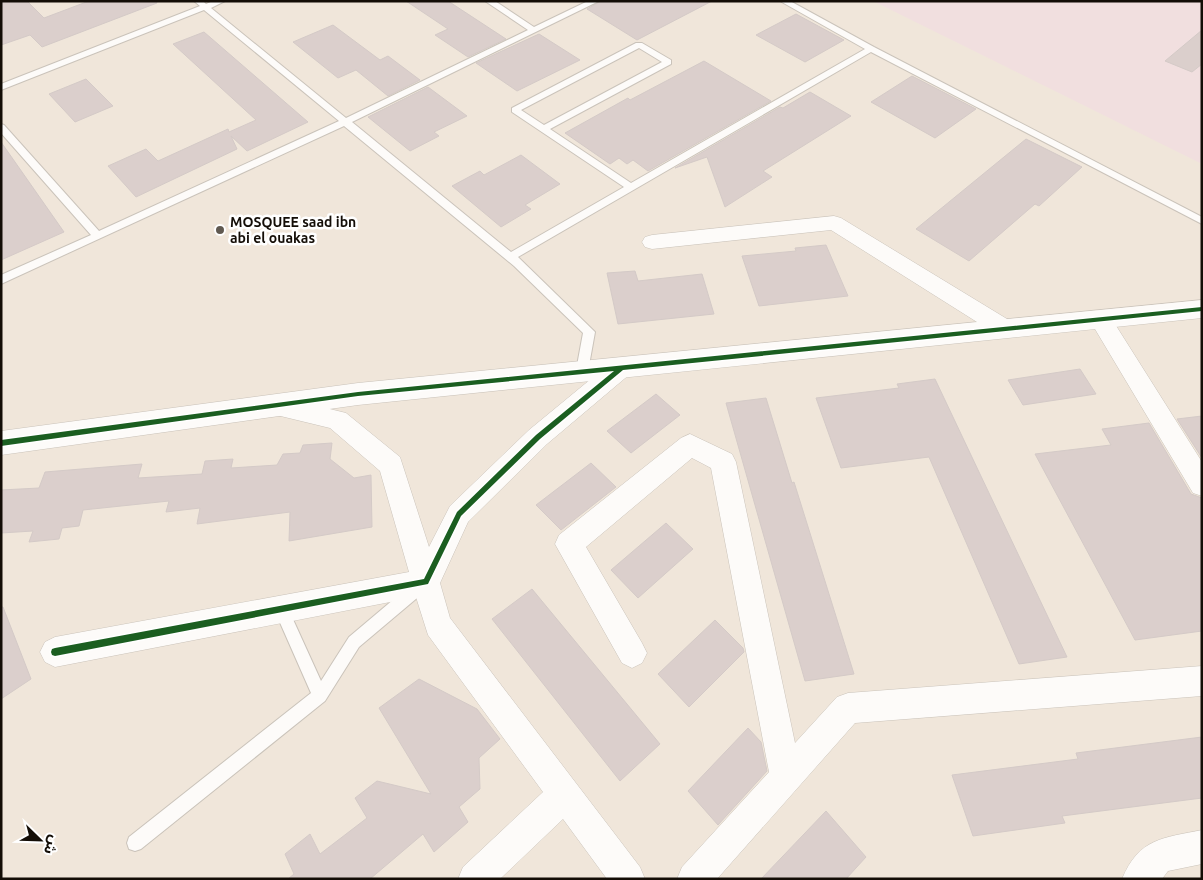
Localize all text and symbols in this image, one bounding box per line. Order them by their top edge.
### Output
place label: MOSQUEE saad ibn abi el ouakas [230,214,356,246]
marker: MOSQUEE saad ibn abi el ouakas [214,224,226,236]
north arrow [15,815,65,865]
text: ش [41,833,63,857]

